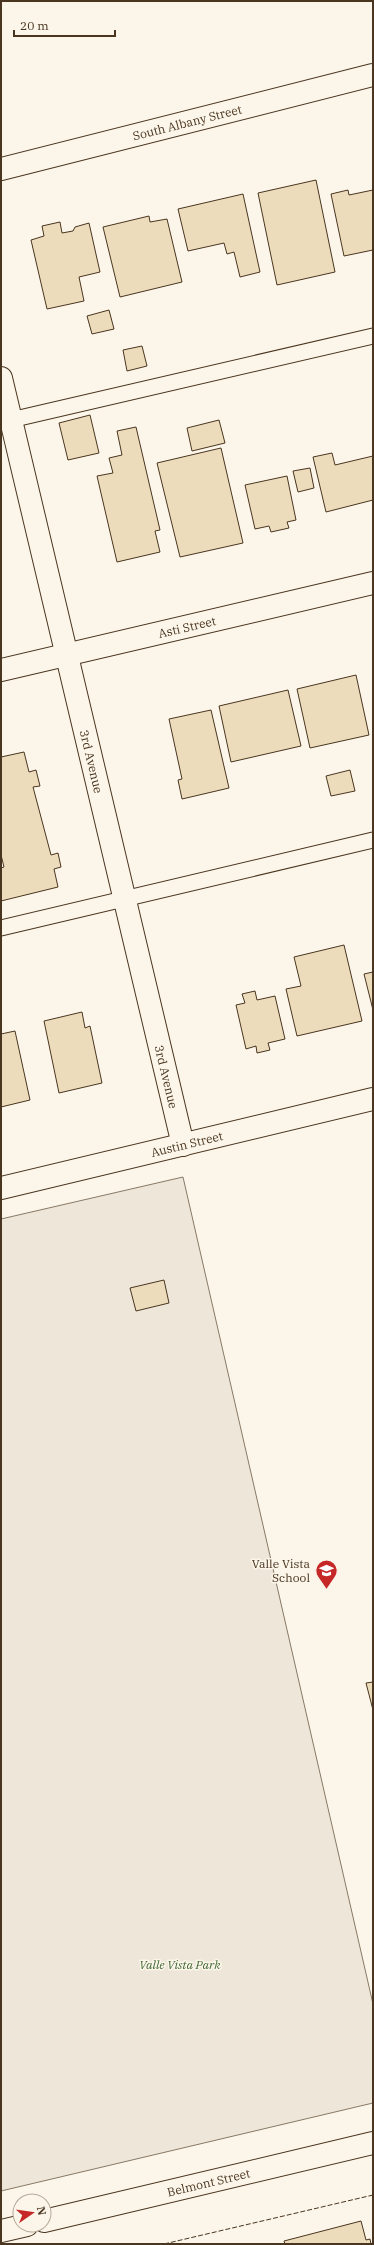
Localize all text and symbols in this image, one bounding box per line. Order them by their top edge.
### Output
scale bar [14,12,115,38]
text: 20 m [20,18,49,33]
street label: South Albany Street [131,101,243,143]
street label: Asti Street [157,613,217,640]
street label: 3rd Avenue [77,728,107,795]
street label: 3rd Avenue [152,1043,182,1110]
street label: Austin Street [149,1128,224,1159]
place label: Valle Vista School [252,1556,310,1585]
school or university icon: Valle Vista School [313,1557,339,1590]
park label: Valle Vista Park [139,1957,221,1972]
street label: Belmont Street [165,2165,251,2199]
north arrow [12,2193,52,2233]
text: N [34,2205,50,2217]

